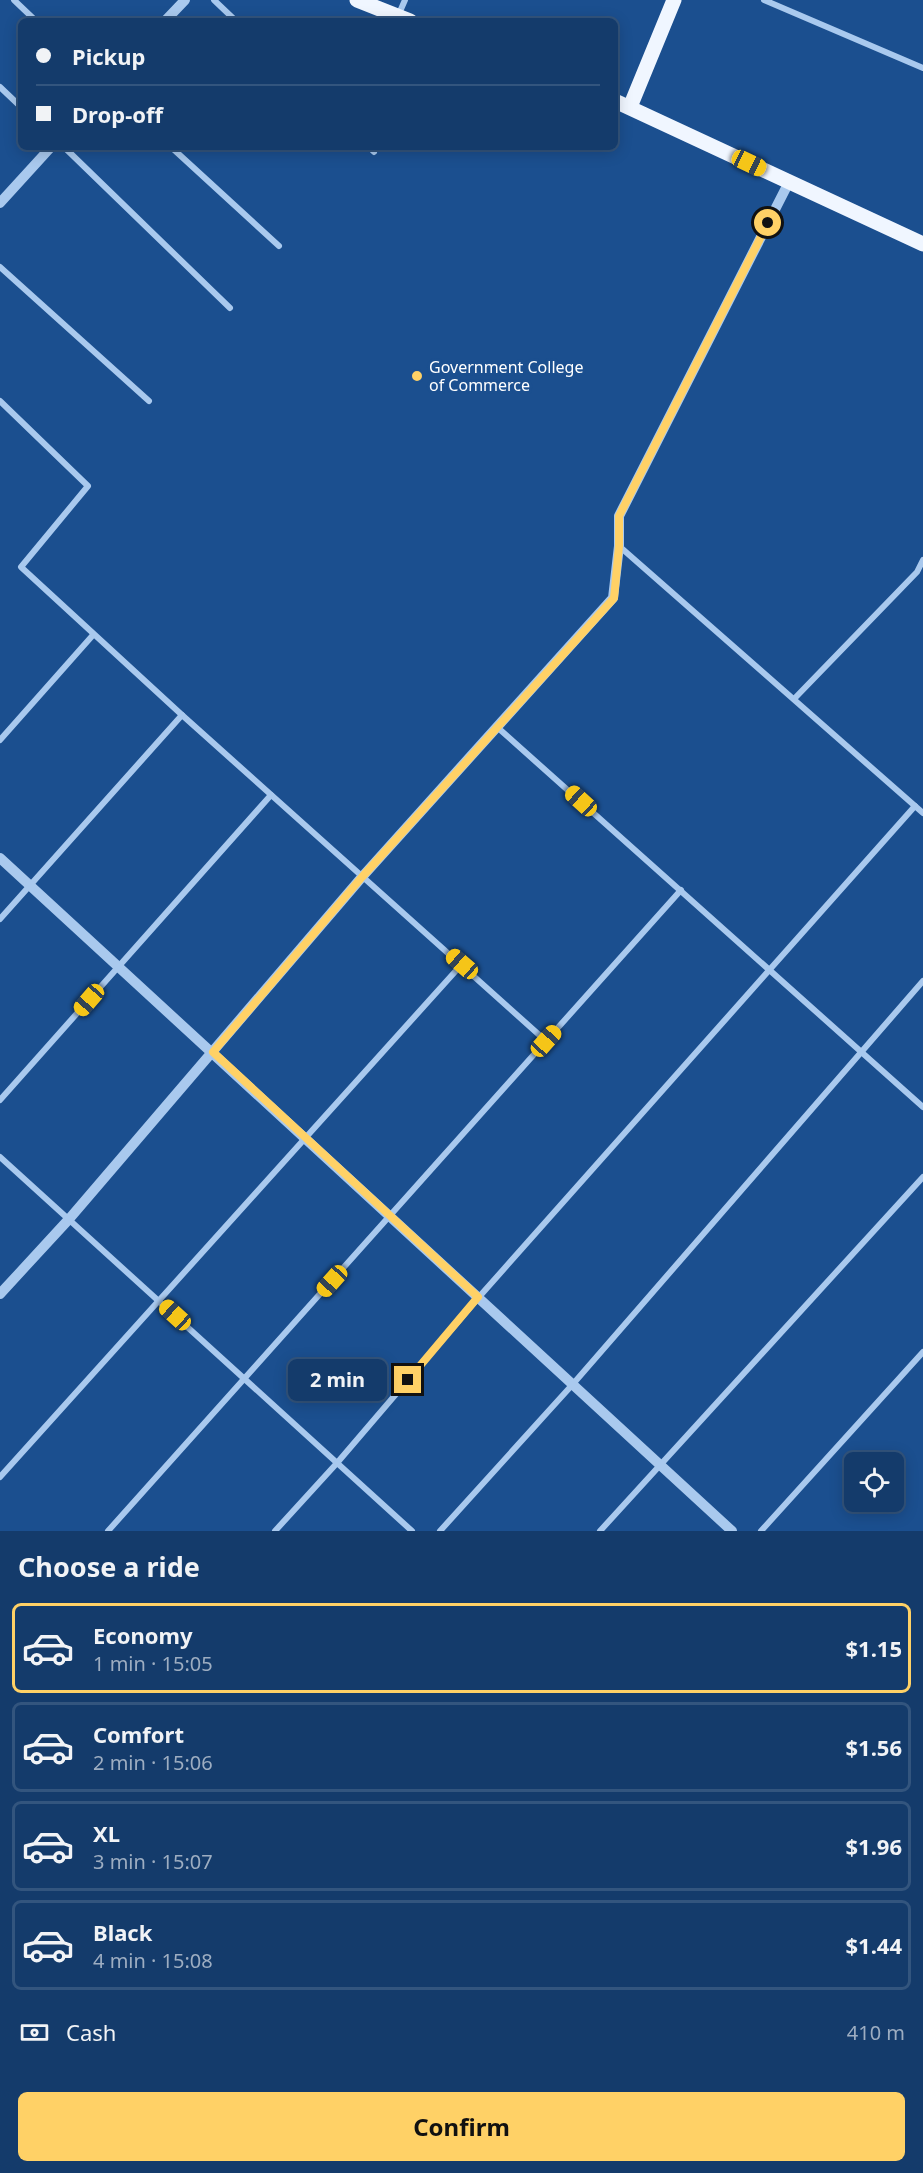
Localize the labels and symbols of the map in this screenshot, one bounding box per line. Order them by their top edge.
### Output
car [729,147,769,179]
route start [754,209,781,236]
place label: Government College of Commerce [429,356,583,396]
marker: Government College of Commerce [410,369,424,383]
car [562,782,600,820]
car [443,945,481,983]
car [70,981,108,1019]
car [527,1022,565,1060]
car [313,1262,351,1300]
car [156,1296,194,1334]
callout: 2 min [288,1359,387,1401]
route end [394,1366,421,1393]

